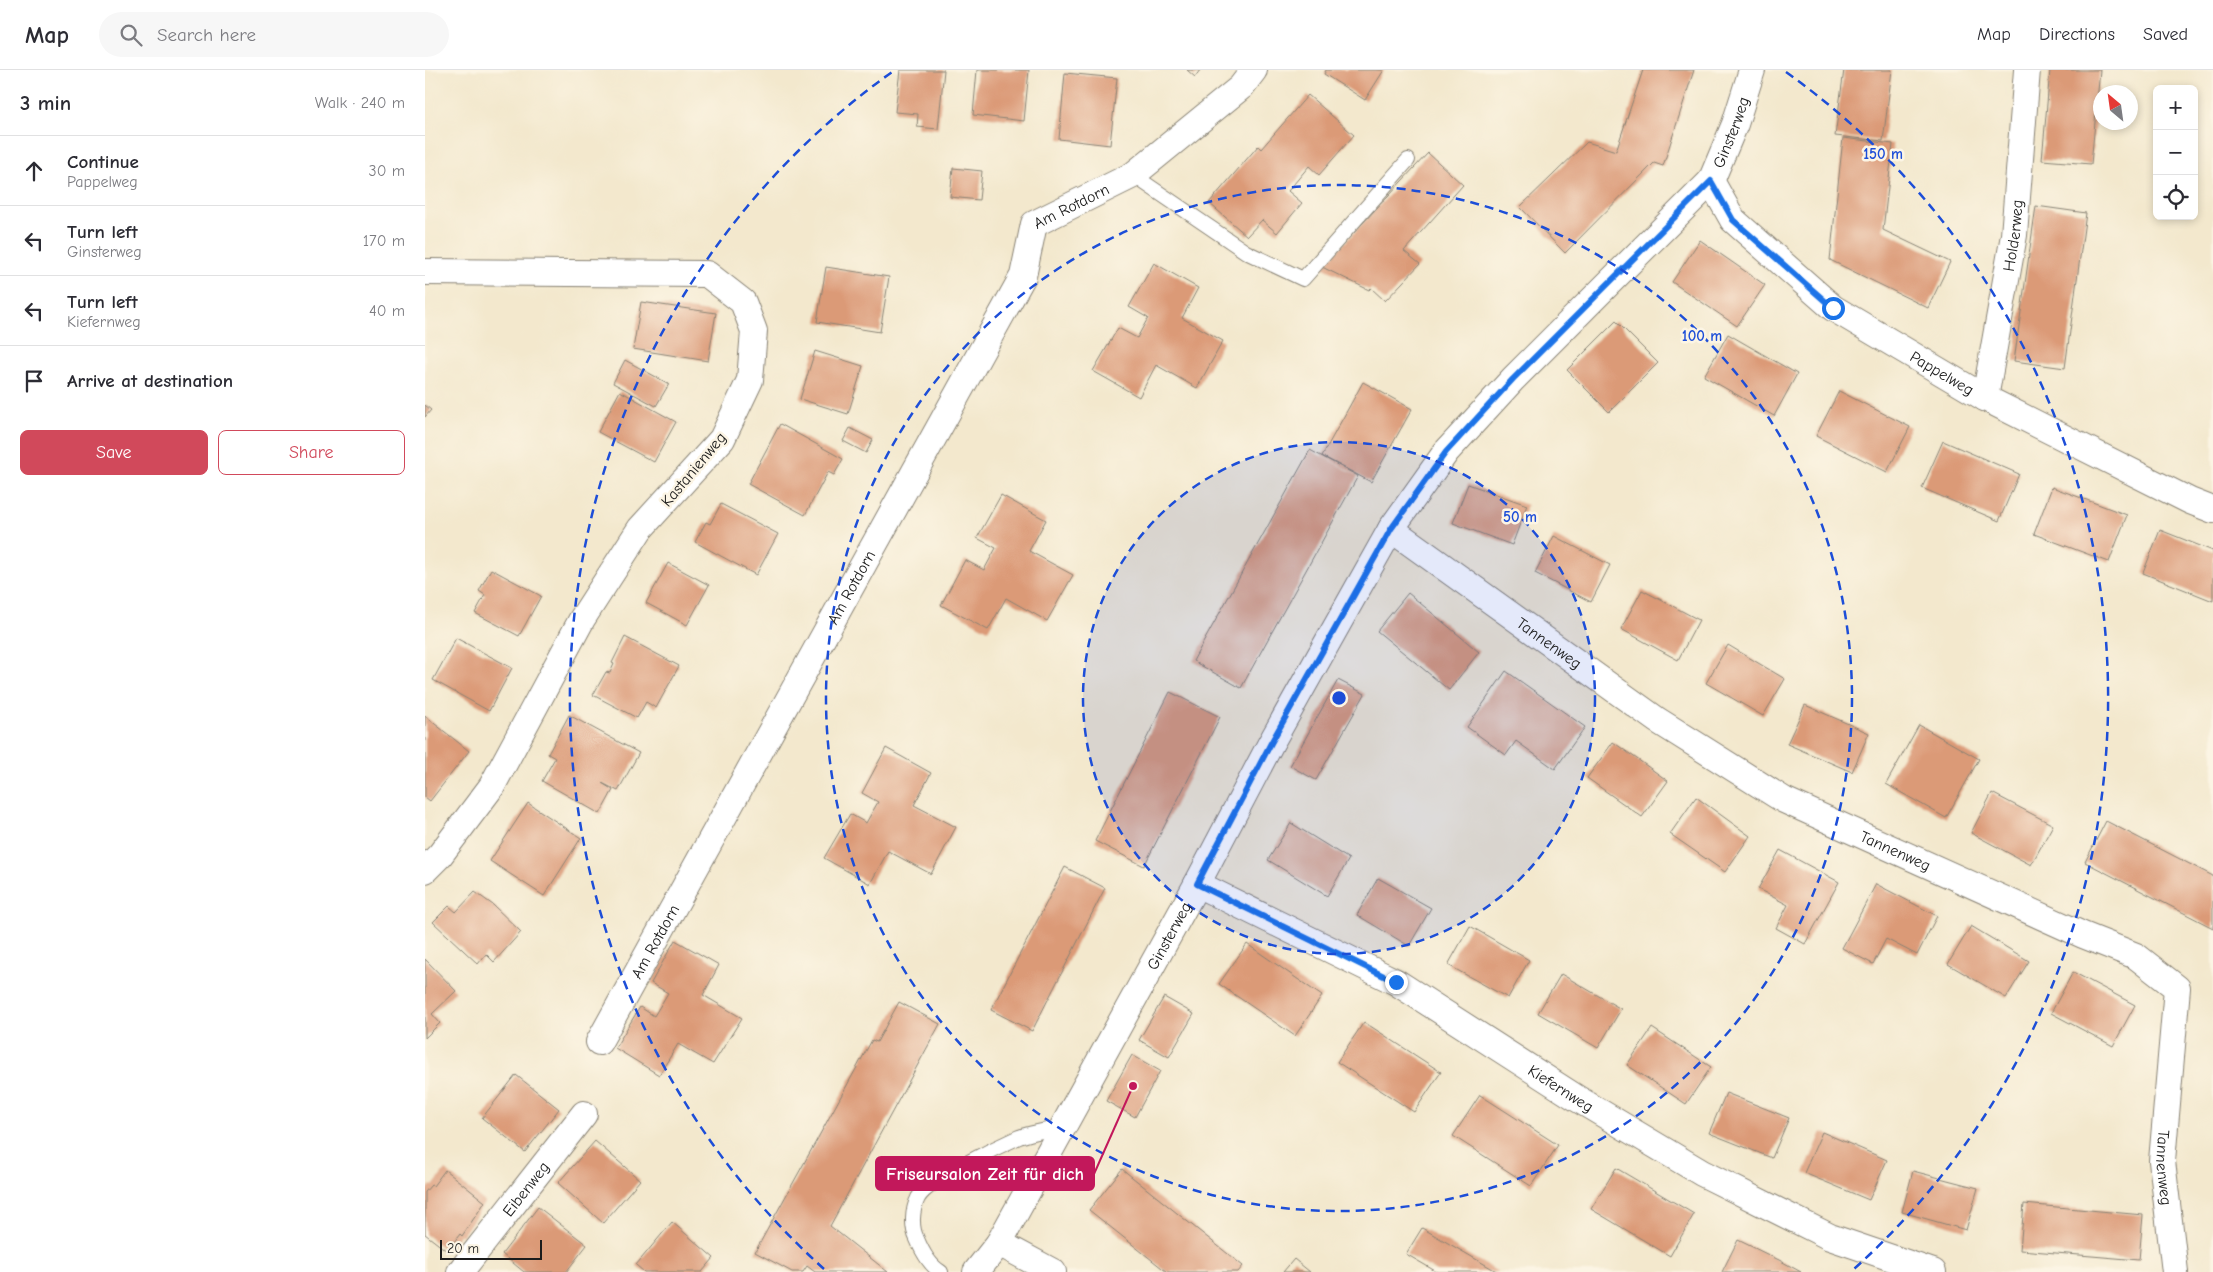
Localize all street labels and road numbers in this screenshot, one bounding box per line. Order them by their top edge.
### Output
street label: Ginsterweg [1710,95,1753,171]
street label: Am Rotdorn [1031,180,1112,233]
street label: Holderweg [2000,199,2027,273]
street label: Pappelweg [1907,348,1977,399]
street label: Kastanienweg [658,429,730,510]
street label: Am Rotdorn [824,547,879,628]
street label: Tannenweg [1513,614,1585,673]
street label: Tannenweg [1857,828,1933,875]
street label: Ginsterweg [1143,899,1195,973]
street label: Am Rotdorn [628,902,683,982]
street label: Kiefernweg [1525,1061,1596,1116]
street label: Tannenweg [2152,1129,2175,1206]
street label: Eibenweg [499,1158,553,1220]

